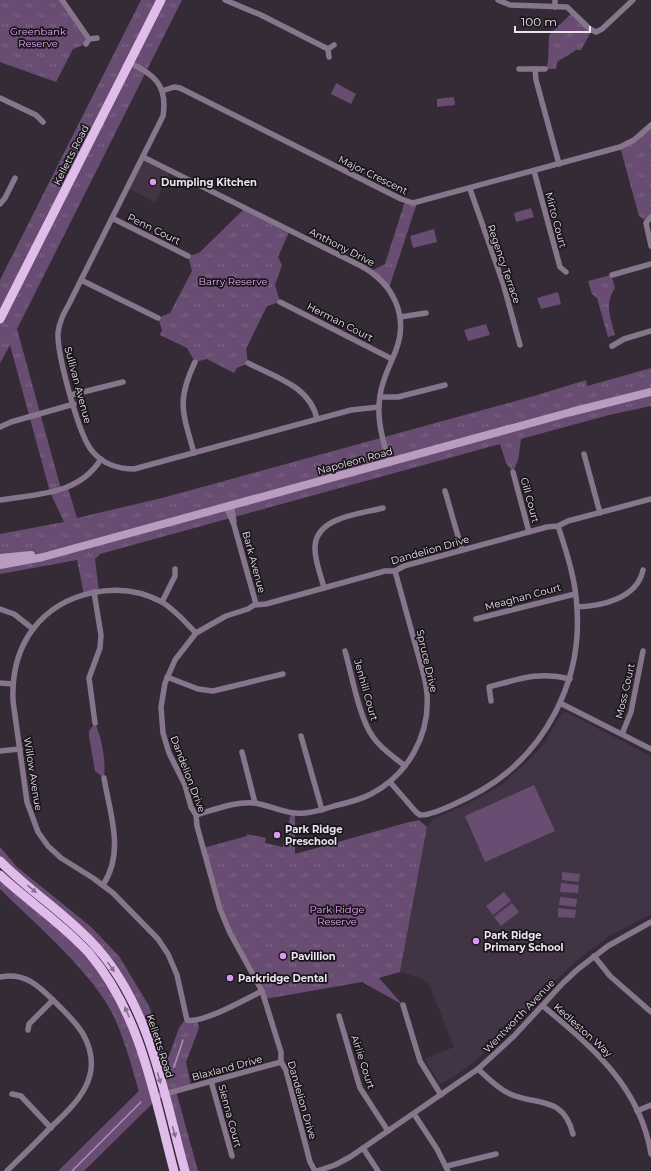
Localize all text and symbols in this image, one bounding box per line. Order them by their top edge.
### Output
scale bar [515,8,590,34]
text: 100 m [521,14,557,29]
park label: Greenbank Reserve [10,25,66,50]
street label: Kelletts Road [50,123,92,187]
street label: Major Crescent [336,153,410,197]
place label: Dumpling Kitchen [161,176,257,189]
marker: Dumpling Kitchen [148,177,158,187]
street label: Mirto Court [542,191,570,249]
street label: Penn Court [125,211,183,247]
street label: Regency Terrace [484,223,524,305]
street label: Anthony Drive [307,225,377,269]
park label: Barry Reserve [198,275,268,288]
street label: Herman Court [305,300,375,344]
street label: Sullivan Avenue [61,345,95,425]
street label: Napoleon Road [316,445,394,477]
street label: Gill Court [518,476,542,524]
street label: Bark Avenue [239,530,269,594]
street label: Dandelion Drive [389,533,471,567]
street label: Meaghan Court [483,581,563,613]
street label: Spruce Drive [413,628,441,694]
street label: Jenhill Court [351,657,381,722]
street label: Moss Court [612,662,638,720]
street label: Dandelion Drive [167,734,209,814]
street label: Willow Avenue [21,736,45,812]
place label: Park Ridge Preschool [285,823,343,848]
marker: Park Ridge Preschool [272,830,282,840]
one-way arrow [26,885,37,894]
park label: Park Ridge Reserve [309,903,365,928]
place label: Park Ridge Primary School [484,929,564,954]
marker: Park Ridge Primary School [471,936,481,946]
place label: Pavillion [291,950,336,963]
marker: Pavillion [278,951,288,961]
one-way arrow [107,961,116,972]
place label: Parkridge Dental [238,972,327,985]
marker: Parkridge Dental [225,973,235,983]
street label: Wentworth Avenue [480,976,558,1056]
street label: Kedleston Way [551,1000,615,1060]
one-way arrow [124,1006,130,1017]
street label: Kelletts Road [144,1013,176,1079]
street label: Airlie Court [348,1033,378,1091]
street label: Blaxland Drive [190,1052,264,1084]
street label: Dandelion Drive [285,1059,319,1141]
one-way arrow [156,1073,162,1085]
street label: Sienna Court [215,1083,245,1149]
one-way arrow [171,1126,177,1138]

